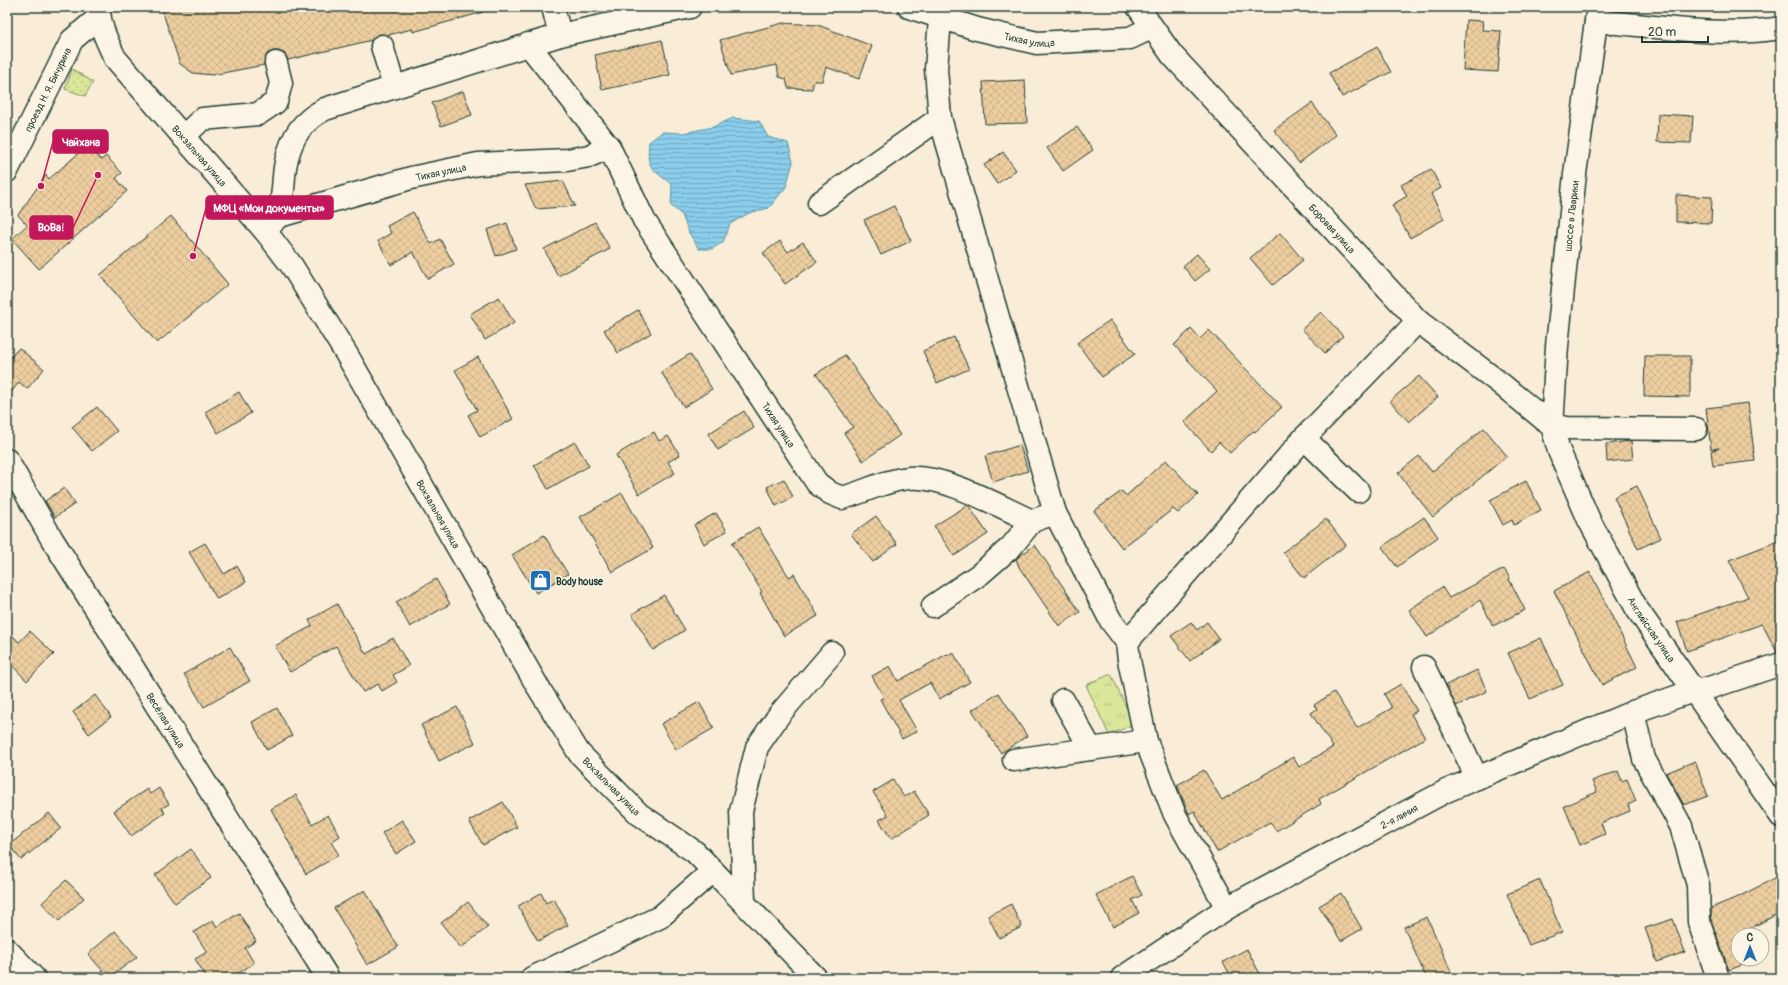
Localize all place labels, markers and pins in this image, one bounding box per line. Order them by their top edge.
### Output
callout: Чайхана [53,130,108,153]
callout: МФЦ «Мои документы» [206,196,333,219]
callout: ВоВа! [30,216,73,239]
shop icon: Body house [528,568,554,594]
place label: Body house [556,576,604,588]

